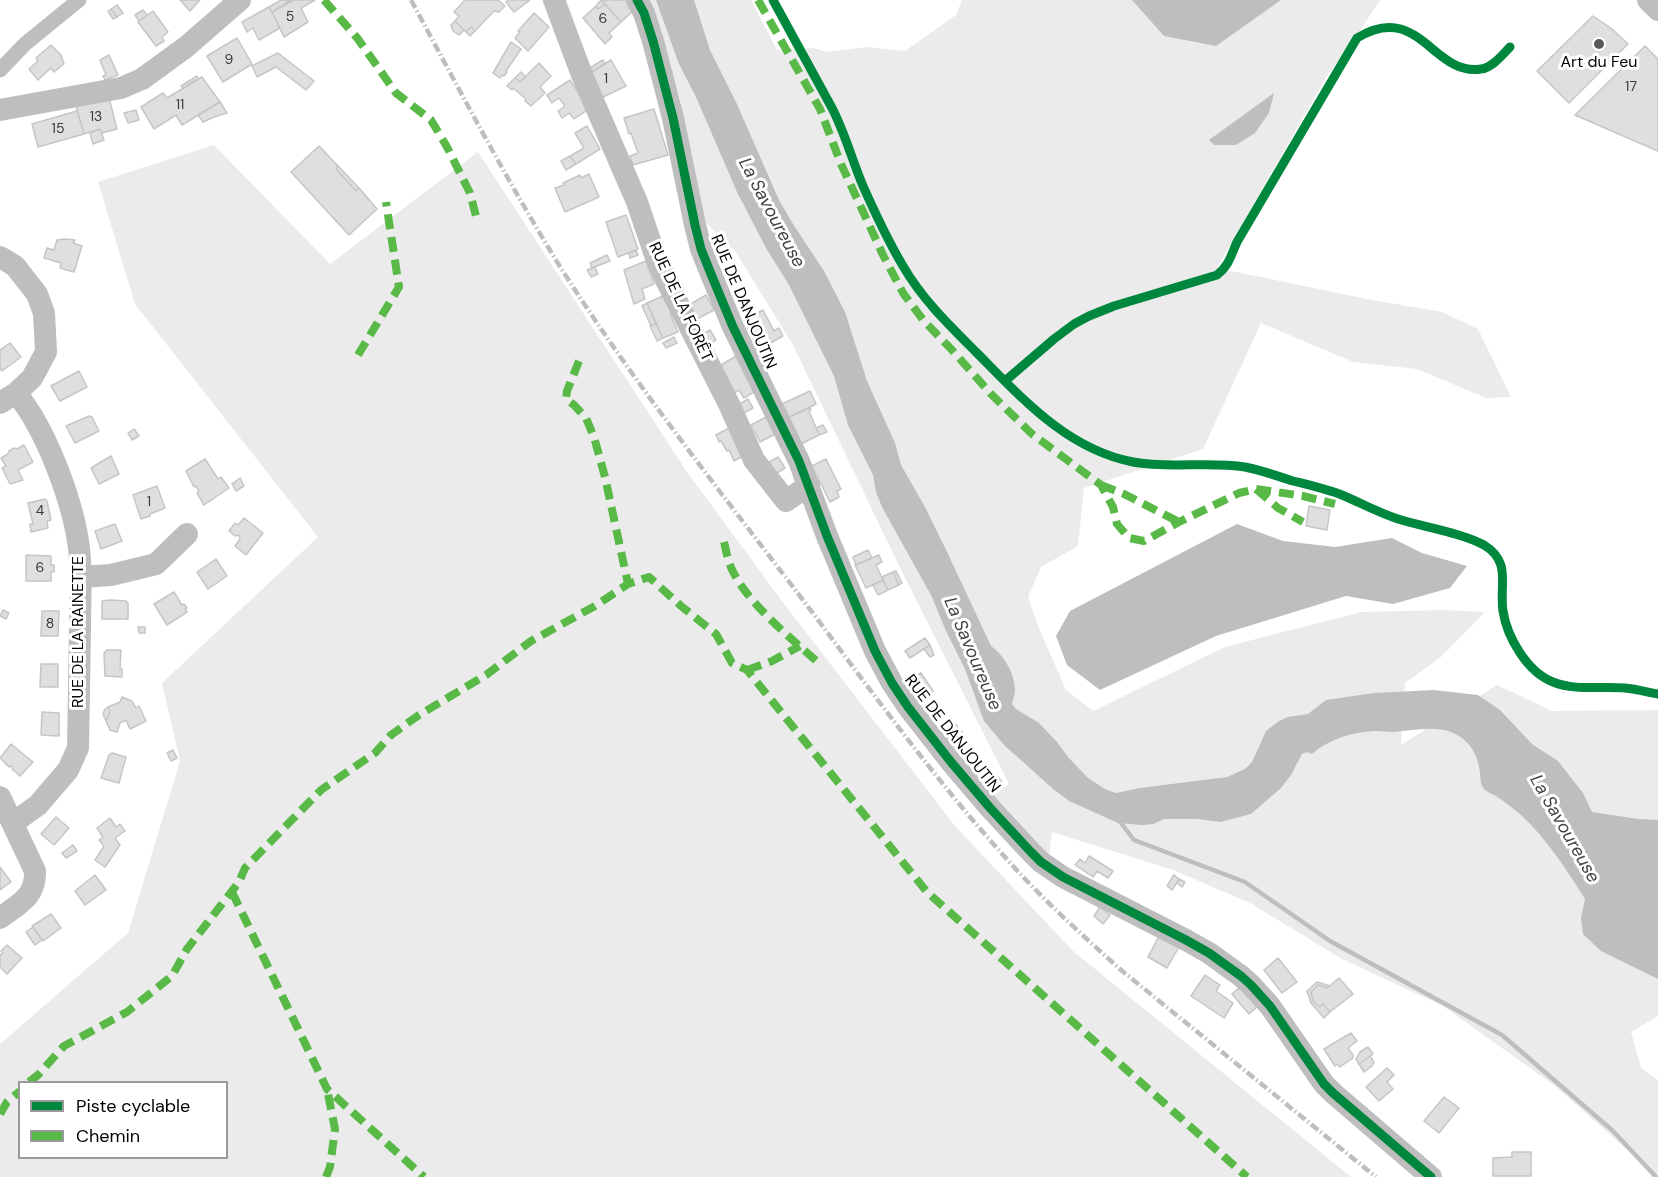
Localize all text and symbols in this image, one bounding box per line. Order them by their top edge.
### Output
house number: 5 [286,9,294,25]
house number: 6 [599,11,607,27]
marker: Art du Feu [1592,37,1606,51]
house number: 9 [225,52,233,68]
place label: Art du Feu [1560,53,1638,73]
house number: 1 [604,71,608,87]
house number: 17 [1625,79,1637,95]
house number: 11 [176,97,184,113]
house number: 13 [90,109,102,125]
house number: 15 [52,121,64,137]
water label: La Savoureuse [733,154,809,272]
street label: RUE DE DANJOUTIN [706,232,780,372]
street label: RUE DE LA FORÊT [644,239,716,365]
house number: 1 [147,494,151,510]
house number: 4 [36,503,44,519]
street label: RUE DE LA RAINETTE [69,556,89,708]
house number: 6 [36,560,44,576]
water label: La Savoureuse [938,594,1006,714]
house number: 8 [46,616,54,632]
street label: RUE DE DANJOUTIN [900,671,1004,797]
water label: La Savoureuse [1524,771,1604,887]
legend [18,1081,228,1159]
text: Piste cyclable [76,1094,190,1118]
text: Chemin [76,1124,140,1148]

